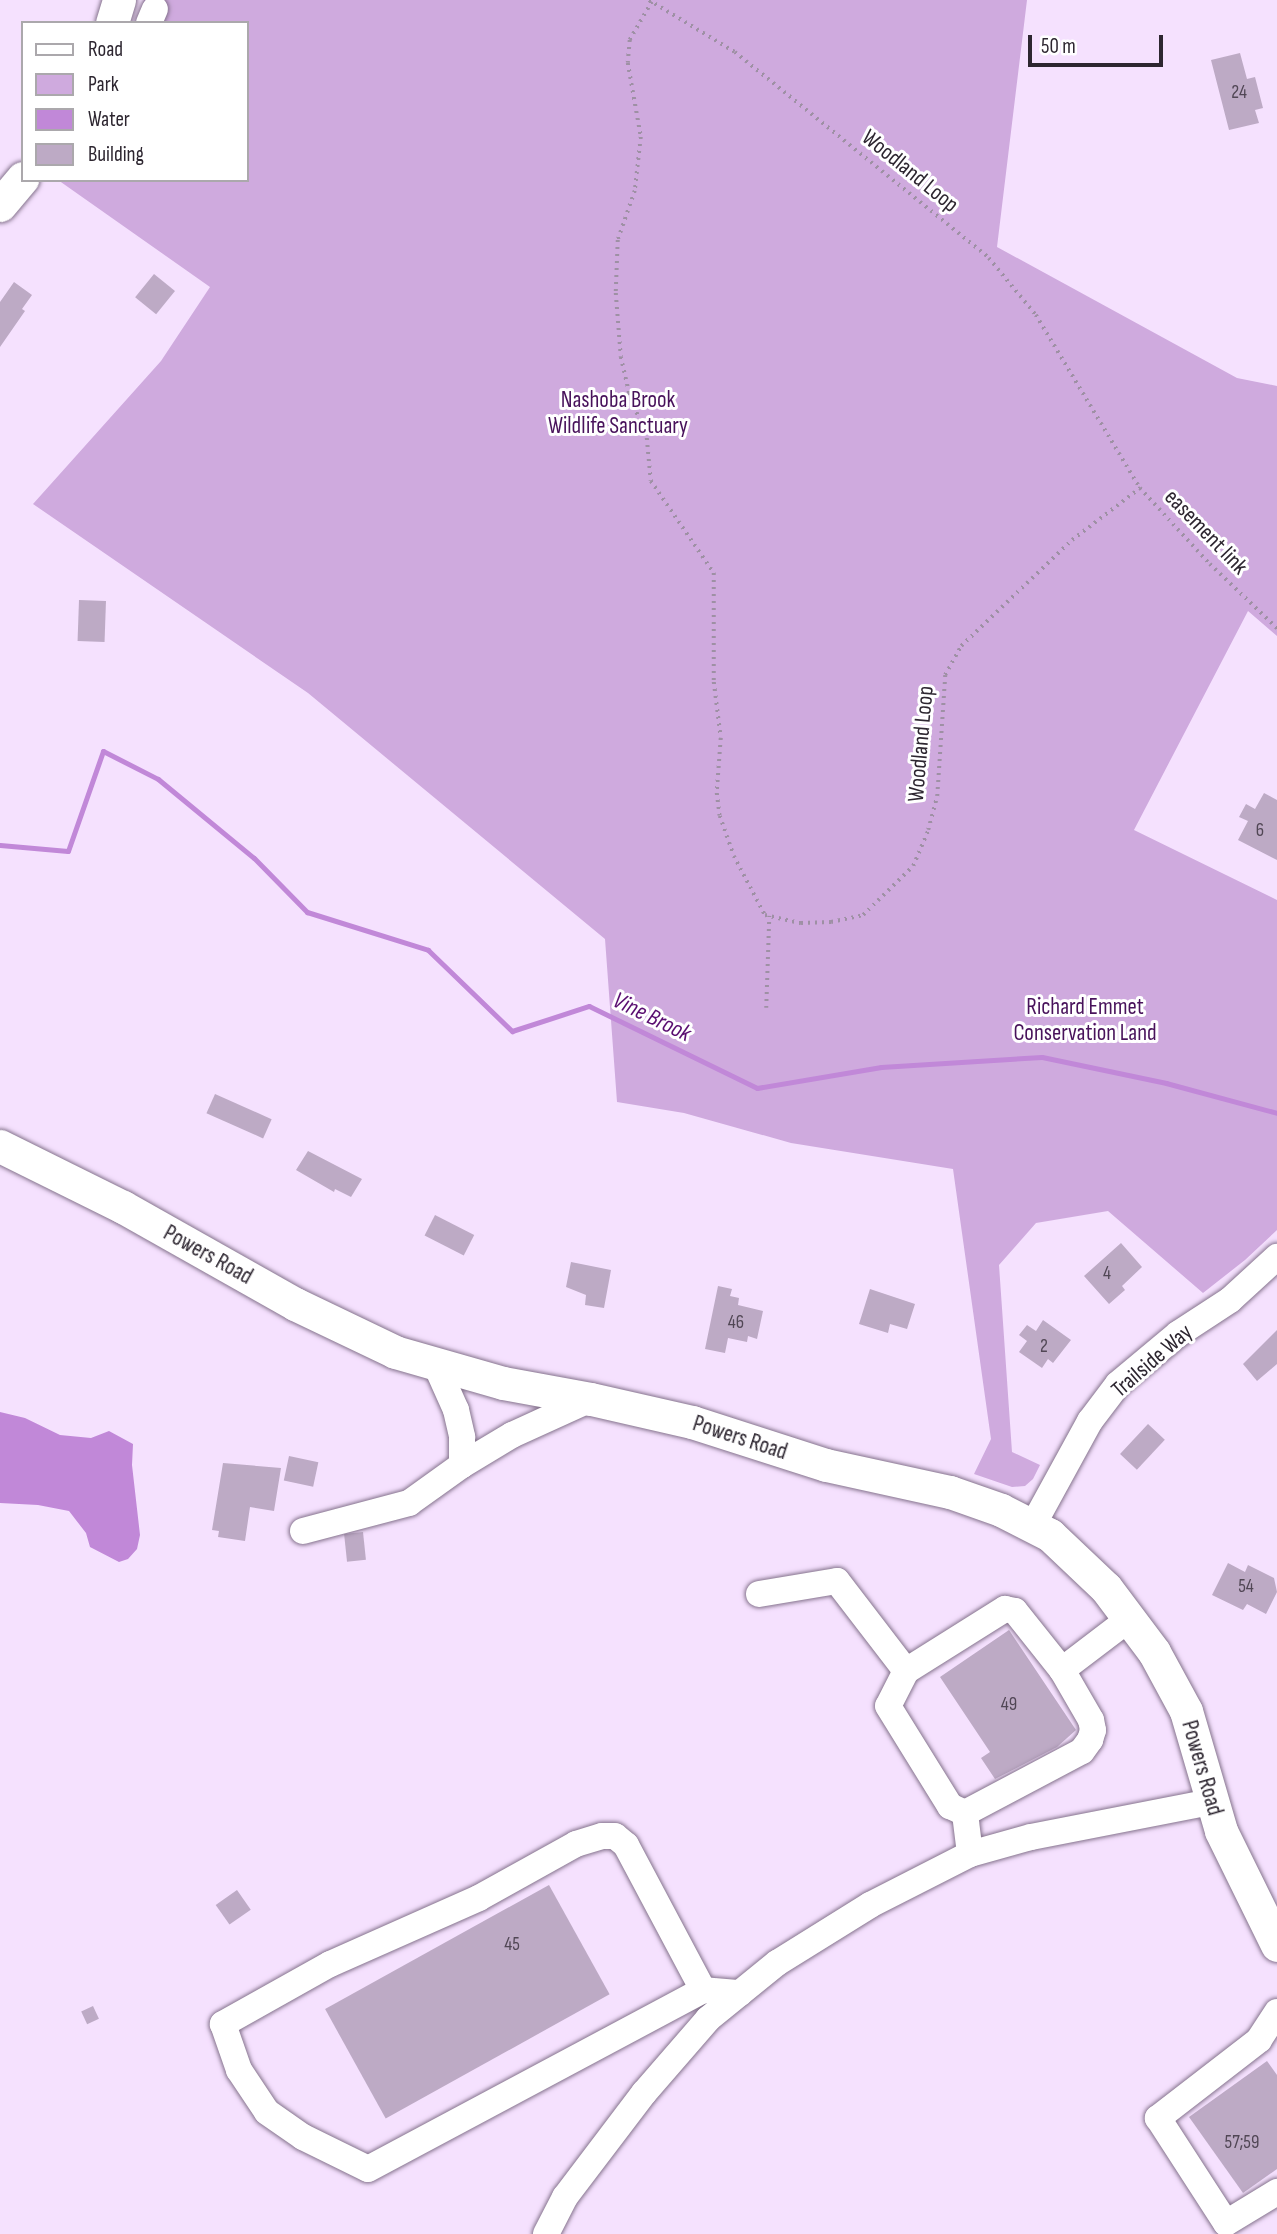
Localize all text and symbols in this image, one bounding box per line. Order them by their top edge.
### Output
legend [21,21,248,182]
scale bar [1032,21,1167,65]
text: 50 m [1041,34,1076,59]
text: Road [88,37,123,62]
text: Park [88,72,119,97]
house number: 24 [1231,82,1247,104]
text: Water [88,107,130,132]
street label: Woodland Loop [856,124,964,218]
text: Building [88,142,144,167]
park label: Nashoba Brook Wildlife Sanctuary [548,386,688,440]
street label: easement link [1159,484,1253,580]
street label: Woodland Loop [902,685,940,803]
house number: 6 [1256,820,1264,842]
water label: Vine Brook [608,986,696,1048]
park label: Richard Emmet Conservation Land [1013,993,1157,1047]
street label: Powers Road [159,1219,257,1291]
house number: 4 [1103,1263,1111,1285]
house number: 46 [728,1312,744,1334]
street label: Trailside Way [1106,1318,1198,1404]
house number: 2 [1040,1336,1048,1358]
street label: Powers Road [689,1410,791,1466]
house number: 54 [1238,1576,1254,1598]
house number: 49 [1001,1694,1017,1716]
street label: Powers Road [1175,1717,1229,1819]
house number: 45 [504,1934,520,1956]
house number: 57;59 [1225,2132,1259,2154]

